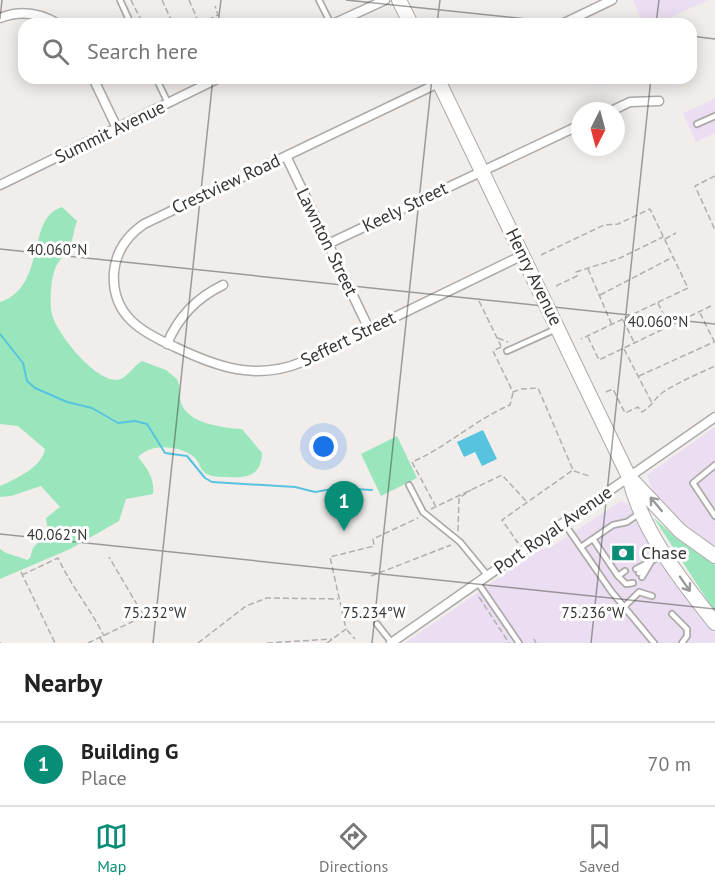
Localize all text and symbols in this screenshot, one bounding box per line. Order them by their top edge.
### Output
search box [18,18,697,84]
icon: search [39,35,72,68]
text: Search here [87,37,198,65]
street label: Summit Avenue [51,95,169,168]
north arrow [571,102,625,156]
street label: Crestview Road [168,148,284,219]
street label: Keely Street [358,176,451,237]
street label: Lawnton Street [291,184,363,299]
street label: Henry Avenue [501,224,568,329]
text: 40.060°N [27,240,87,259]
street label: Seffert Street [297,306,399,371]
text: 40.060°N [628,312,688,331]
your location [309,432,338,461]
street label: Port Royal Avenue [489,480,616,579]
pin: 1 [324,482,364,531]
one-way arrow [649,497,663,512]
text: 40.062°N [27,525,87,544]
bank icon: Chase [610,540,636,566]
place label: Chase [641,541,687,564]
one-way arrow [679,575,692,591]
text: 75.232°W [124,603,187,622]
text: 75.234°W [343,603,406,622]
text: 75.236°W [562,603,625,622]
text: Nearby [24,666,102,699]
text: Building G [81,737,178,765]
text: 1 [38,751,49,777]
text: 70 m [648,751,691,777]
text: Place [81,765,127,791]
tab: Map [95,820,128,876]
tab: Directions [319,820,388,876]
tab: Saved [579,820,620,876]

